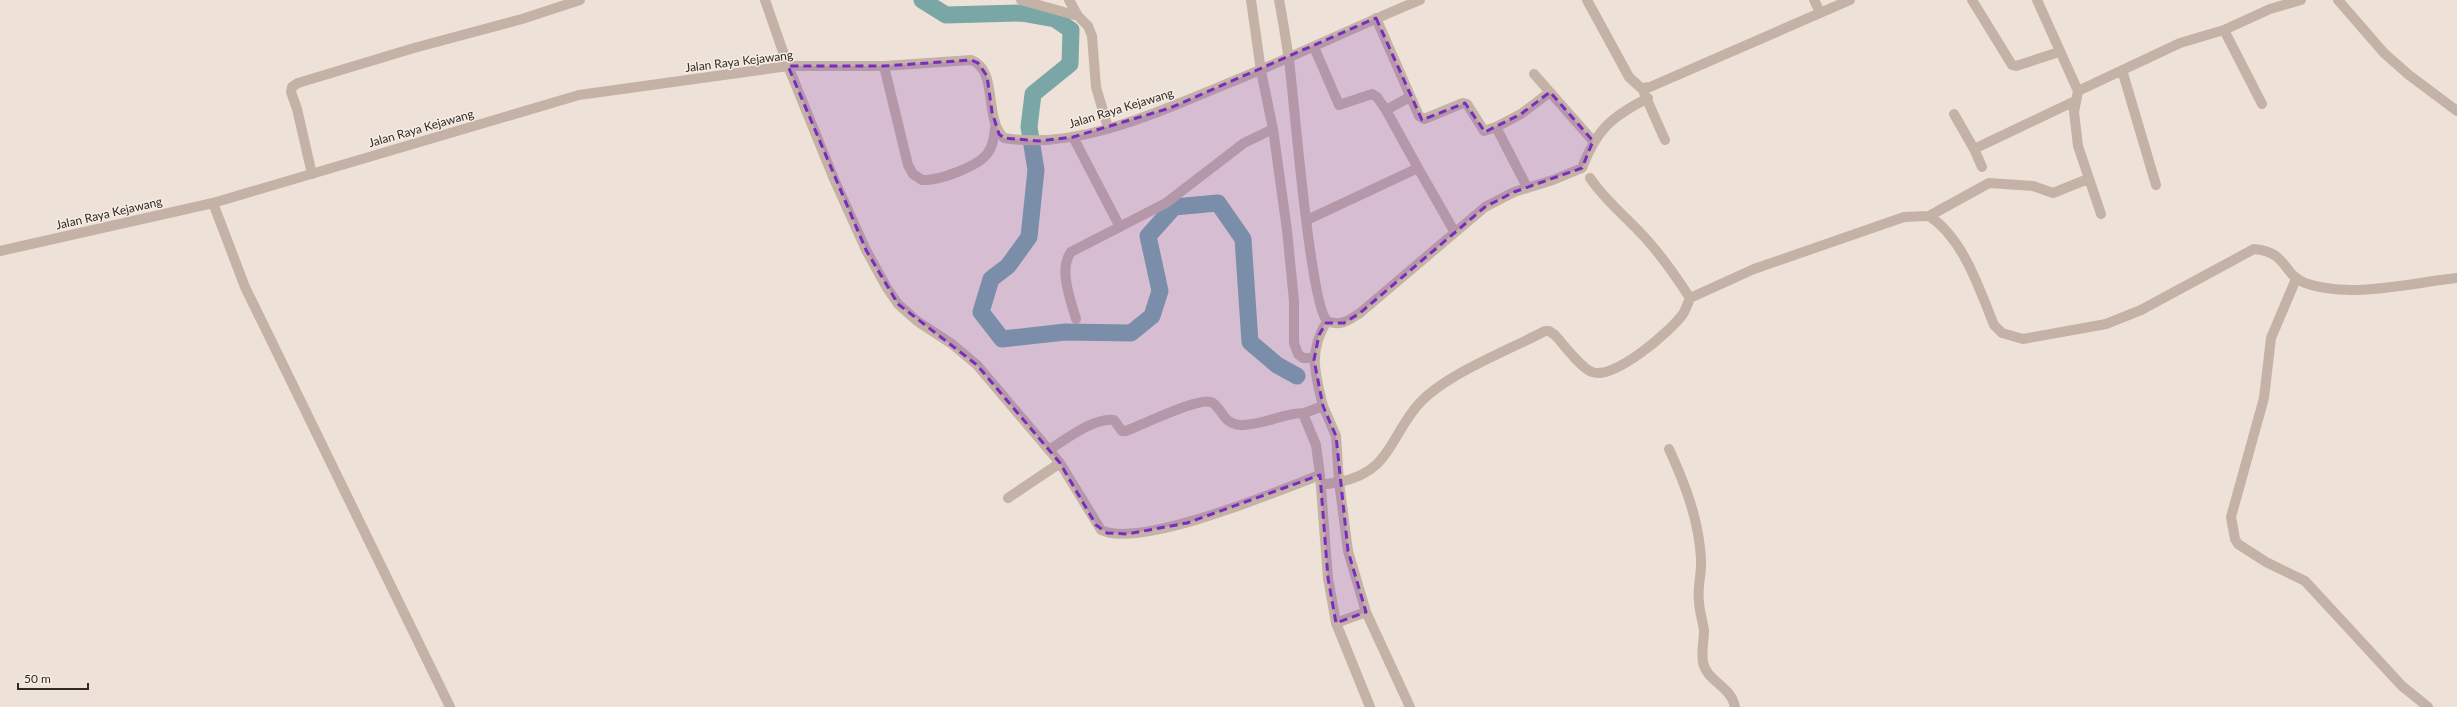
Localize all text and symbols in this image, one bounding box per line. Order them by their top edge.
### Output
street label: Jalan Raya Kejawang [684,47,794,75]
street label: Jalan Raya Kejawang [1067,85,1175,131]
street label: Jalan Raya Kejawang [367,106,475,150]
street label: Jalan Raya Kejawang [54,193,164,233]
scale bar [18,665,88,691]
text: 50 m [24,671,51,686]

